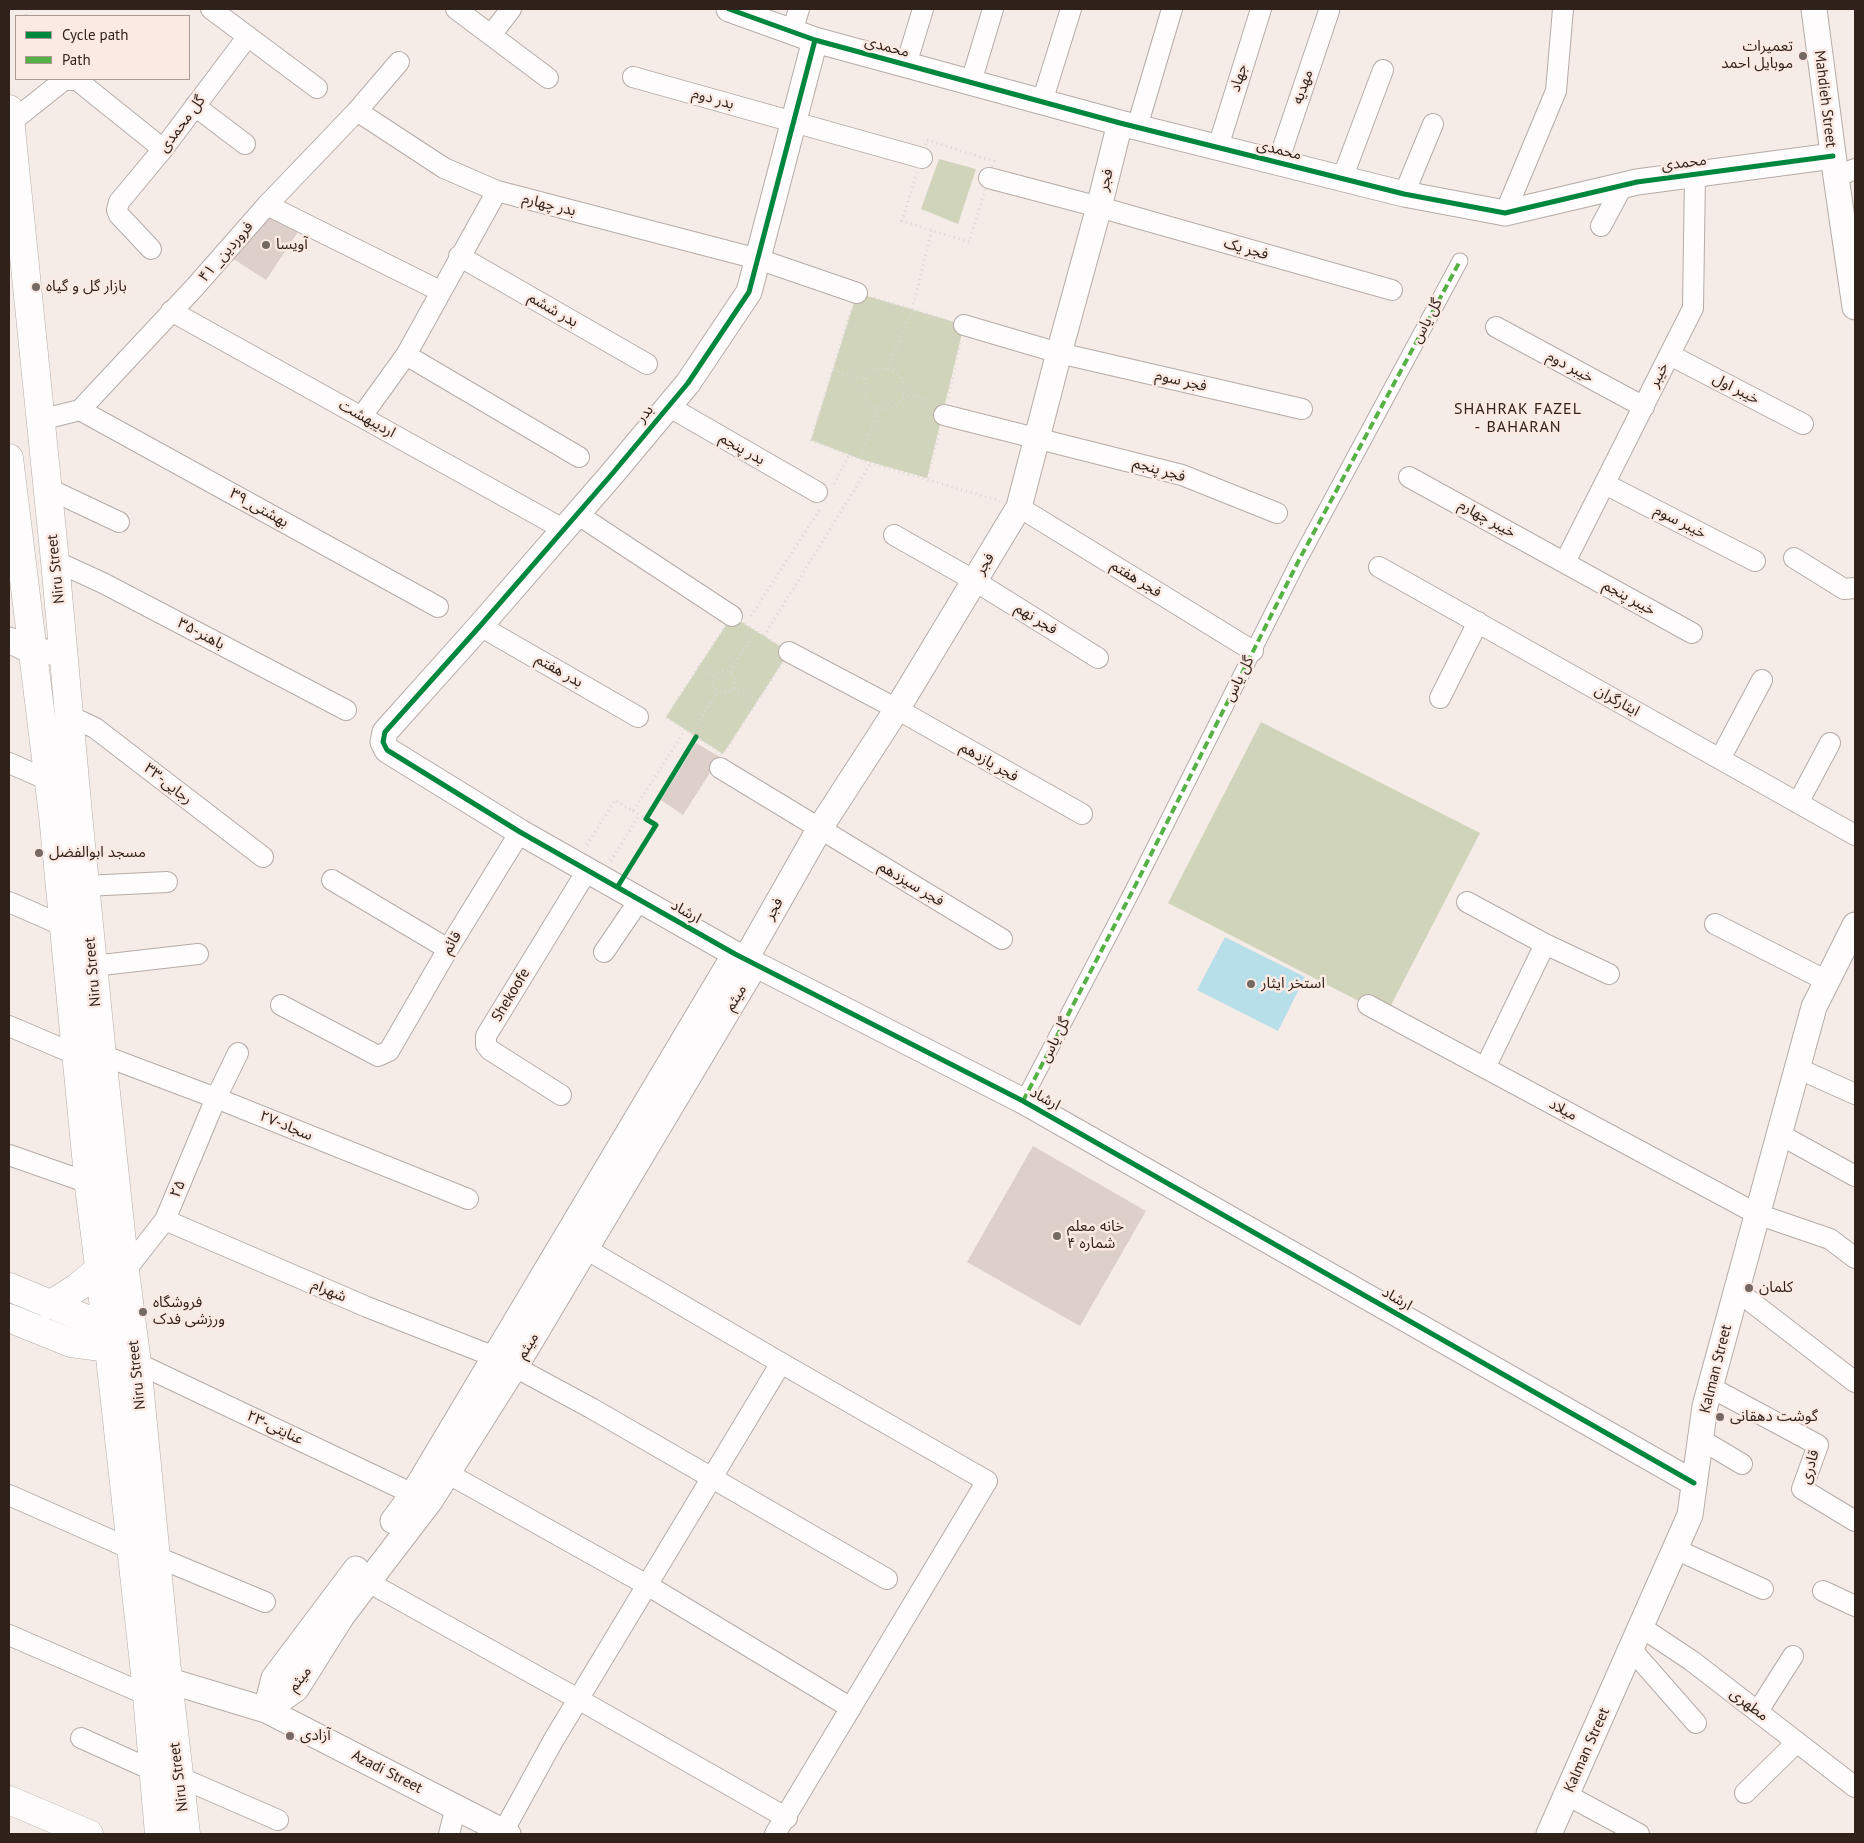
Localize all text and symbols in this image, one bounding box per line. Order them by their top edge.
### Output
legend [15,15,190,80]
text: Cycle path [62,25,128,44]
street label: محمدی [863,32,911,62]
place label: تعمیرات موبایل احمد [1721,38,1793,73]
street label: Mahdieh Street [1810,49,1840,149]
text: Path [62,50,91,69]
marker: تعمیرات موبایل احمد [1797,50,1809,62]
street label: جهاد [1226,62,1252,94]
street label: مهدیه [1289,67,1317,107]
street label: بدر دوم [690,84,736,114]
street label: گل محمدی [155,92,209,156]
street label: محمدی [1255,136,1303,164]
street label: محمدی [1660,151,1708,175]
street label: فجر [1095,167,1117,193]
street label: بدر چهارم [520,190,578,220]
street label: ۴۱ _فروردین [195,218,257,286]
street label: فجر یک [1222,234,1270,264]
place label: آویسا [276,236,308,254]
marker: آویسا [260,239,272,251]
place label: بازار گل و گیاه [46,278,127,296]
marker: بازار گل و گیاه [30,281,42,293]
street label: بدر ششم [525,289,581,331]
street label: گل یاس [1408,296,1446,346]
street label: خیبر دوم [1543,347,1597,387]
street label: خیبر [1645,360,1673,390]
street label: فجر سوم [1153,366,1209,396]
street label: خیبر اول [1710,370,1762,408]
street label: اردیبهشت [335,396,399,442]
district label: SHAHRAK FAZEL - BAHARAN [1452,399,1584,437]
street label: بدر [632,402,658,426]
street label: بدر پنجم [716,429,768,469]
street label: فجر پنجم [1131,454,1187,486]
street label: ۳۹_بهشتی [227,485,291,531]
street label: خیبر چهارم [1455,496,1519,542]
street label: خیبر سوم [1651,501,1709,543]
street label: Niru Street [43,533,69,605]
street label: فجر [971,550,999,578]
street label: فجر هفتم [1107,556,1165,602]
street label: خیبر پنجم [1600,576,1658,620]
street label: فجر نهم [1012,599,1060,639]
street label: ۳۵-باهنر [174,614,228,654]
street label: بدر هفتم [532,650,586,692]
street label: گل یاس [1220,653,1258,705]
street label: ایثارگران [1591,681,1643,721]
street label: فجر یازدهم [957,738,1021,786]
street label: ۳۳-رجایی [140,760,196,808]
place label: مسجد ابوالفضل [49,844,146,862]
marker: مسجد ابوالفضل [33,847,45,859]
street label: فجر سیزدهم [875,857,947,911]
street label: فجر [761,895,787,923]
street label: ارشاد [668,896,704,928]
street label: قائم [438,928,466,958]
street label: Niru Street [81,937,105,1007]
street label: Shekoofe [488,965,534,1025]
place label: استخر ایثار [1261,975,1325,993]
marker: استخر ایثار [1245,978,1257,990]
street label: میثم [721,982,751,1014]
street label: گل یاس [1036,1014,1074,1066]
street label: ارشاد [1027,1083,1063,1115]
street label: میلاد [1546,1095,1580,1125]
street label: ۲۷-سجاد [257,1107,315,1145]
street label: ۲۵ [166,1178,190,1200]
place label: خانه معلم شماره ۴ [1067,1218,1124,1253]
marker: خانه معلم شماره ۴ [1051,1230,1063,1242]
street label: شهرام [309,1276,349,1306]
place label: کلمان [1759,1279,1793,1297]
marker: کلمان [1743,1282,1755,1294]
street label: ارشاد [1379,1283,1415,1315]
place label: فروشگاه ورزشی فدک [153,1294,225,1329]
marker: فروشگاه ورزشی فدک [137,1306,149,1318]
street label: Kalman Street [1696,1323,1736,1415]
street label: میثم [513,1330,543,1362]
street label: Niru Street [124,1339,150,1411]
street label: ۲۳-عنایتی [244,1407,306,1449]
place label: گوشت دهقانی [1730,1408,1818,1426]
marker: گوشت دهقانی [1714,1411,1726,1423]
street label: قادری [1797,1448,1823,1486]
street label: میثم [284,1663,316,1695]
street label: مطهری [1726,1685,1772,1725]
street label: Kalman Street [1560,1705,1614,1795]
place label: آزادی [300,1727,331,1745]
marker: آزادی [284,1730,296,1742]
street label: Niru Street [166,1741,192,1813]
street label: Azadi Street [349,1747,425,1797]

